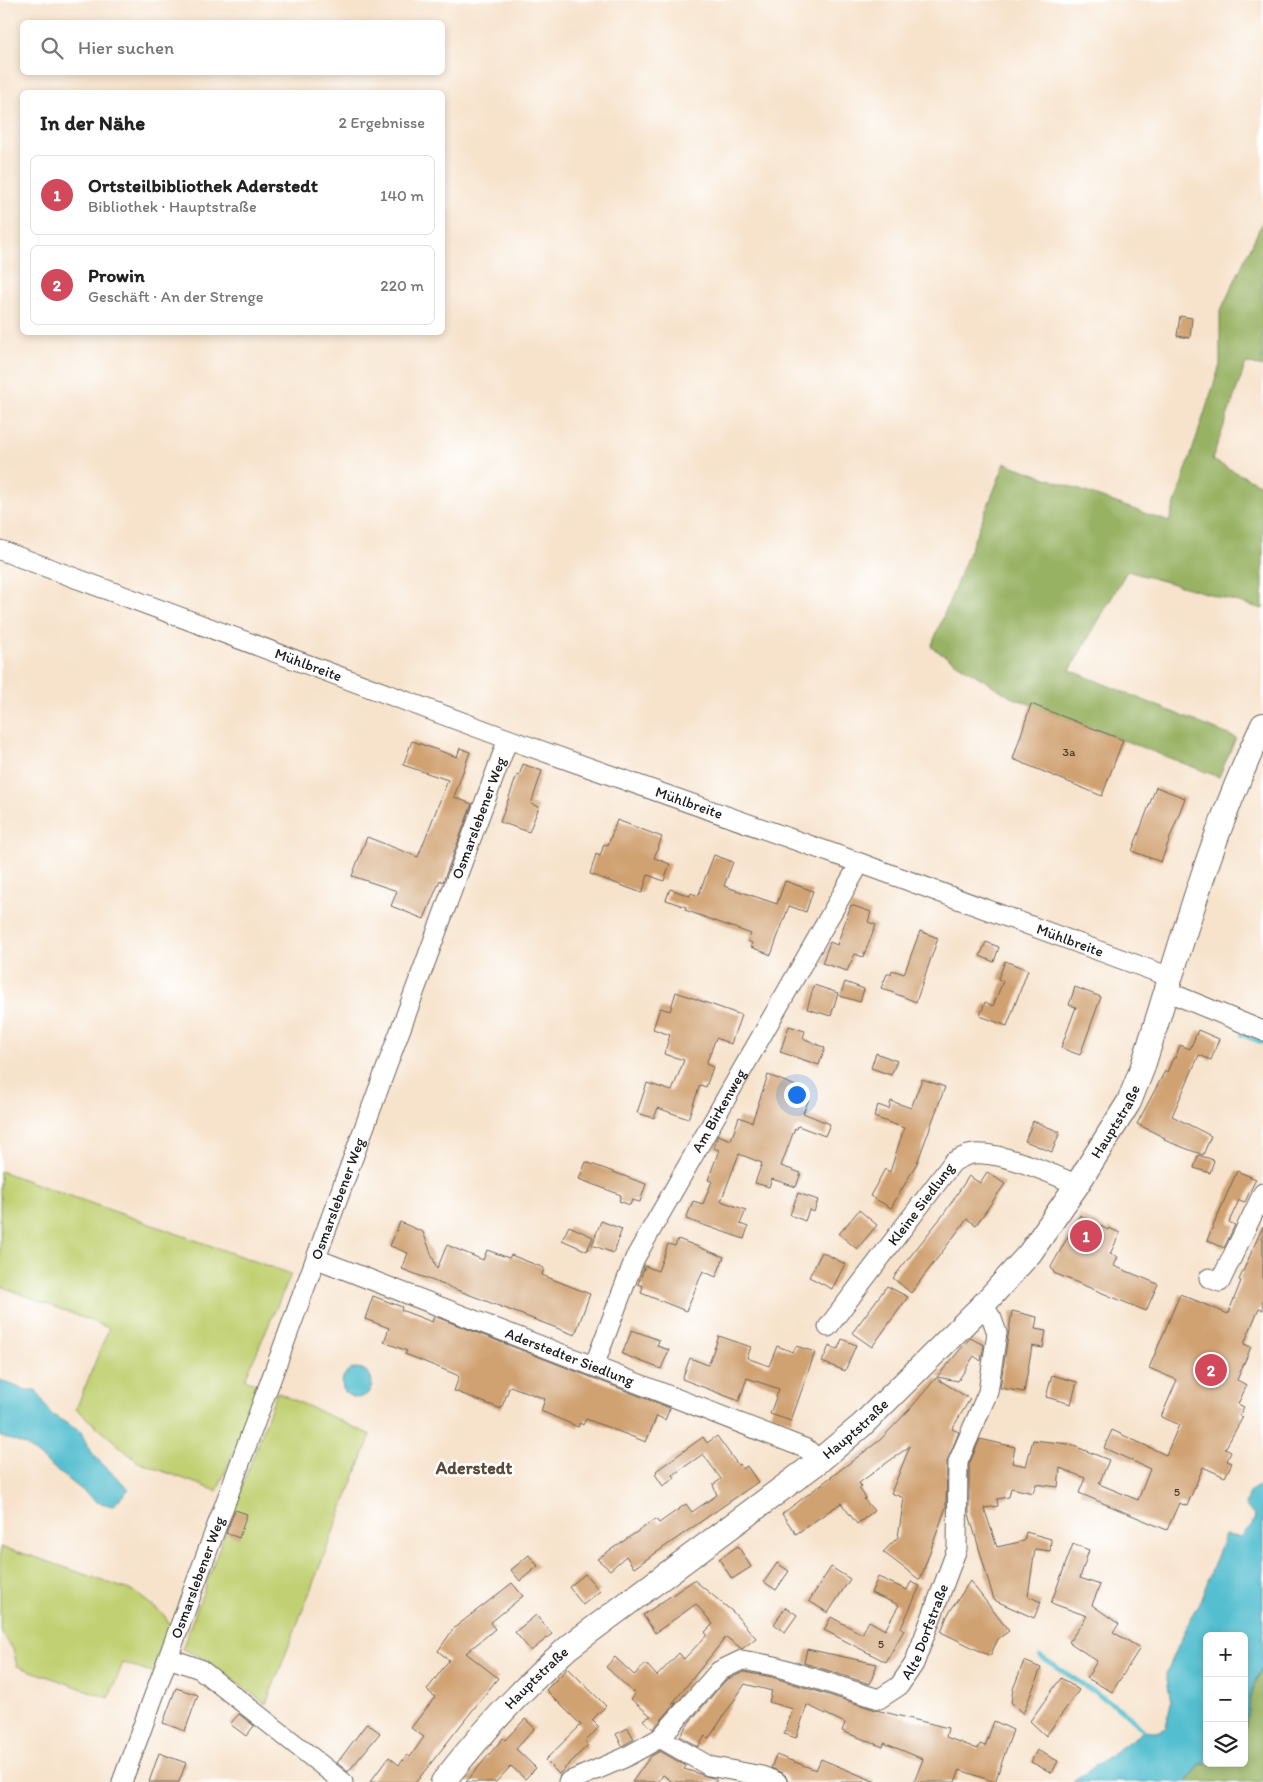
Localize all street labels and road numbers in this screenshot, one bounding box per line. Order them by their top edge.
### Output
street label: Mühlbreite [272,644,344,685]
street label: Osmarslebener Weg [448,754,510,882]
street label: Mühlbreite [653,783,725,823]
street label: Mühlbreite [1034,920,1106,961]
street label: Am Birkenweg [688,1065,750,1156]
street label: Hauptstraße [1087,1083,1144,1162]
street label: Osmarslebener Weg [307,1135,369,1262]
street label: Kleine Siedlung [884,1159,958,1249]
street label: Aderstedter Siedlung [503,1324,637,1390]
street label: Hauptstraße [819,1395,892,1463]
street label: Osmarslebener Weg [167,1514,229,1641]
street label: Alte Dorfstraße [897,1581,952,1683]
street label: Hauptstraße [501,1643,572,1713]

